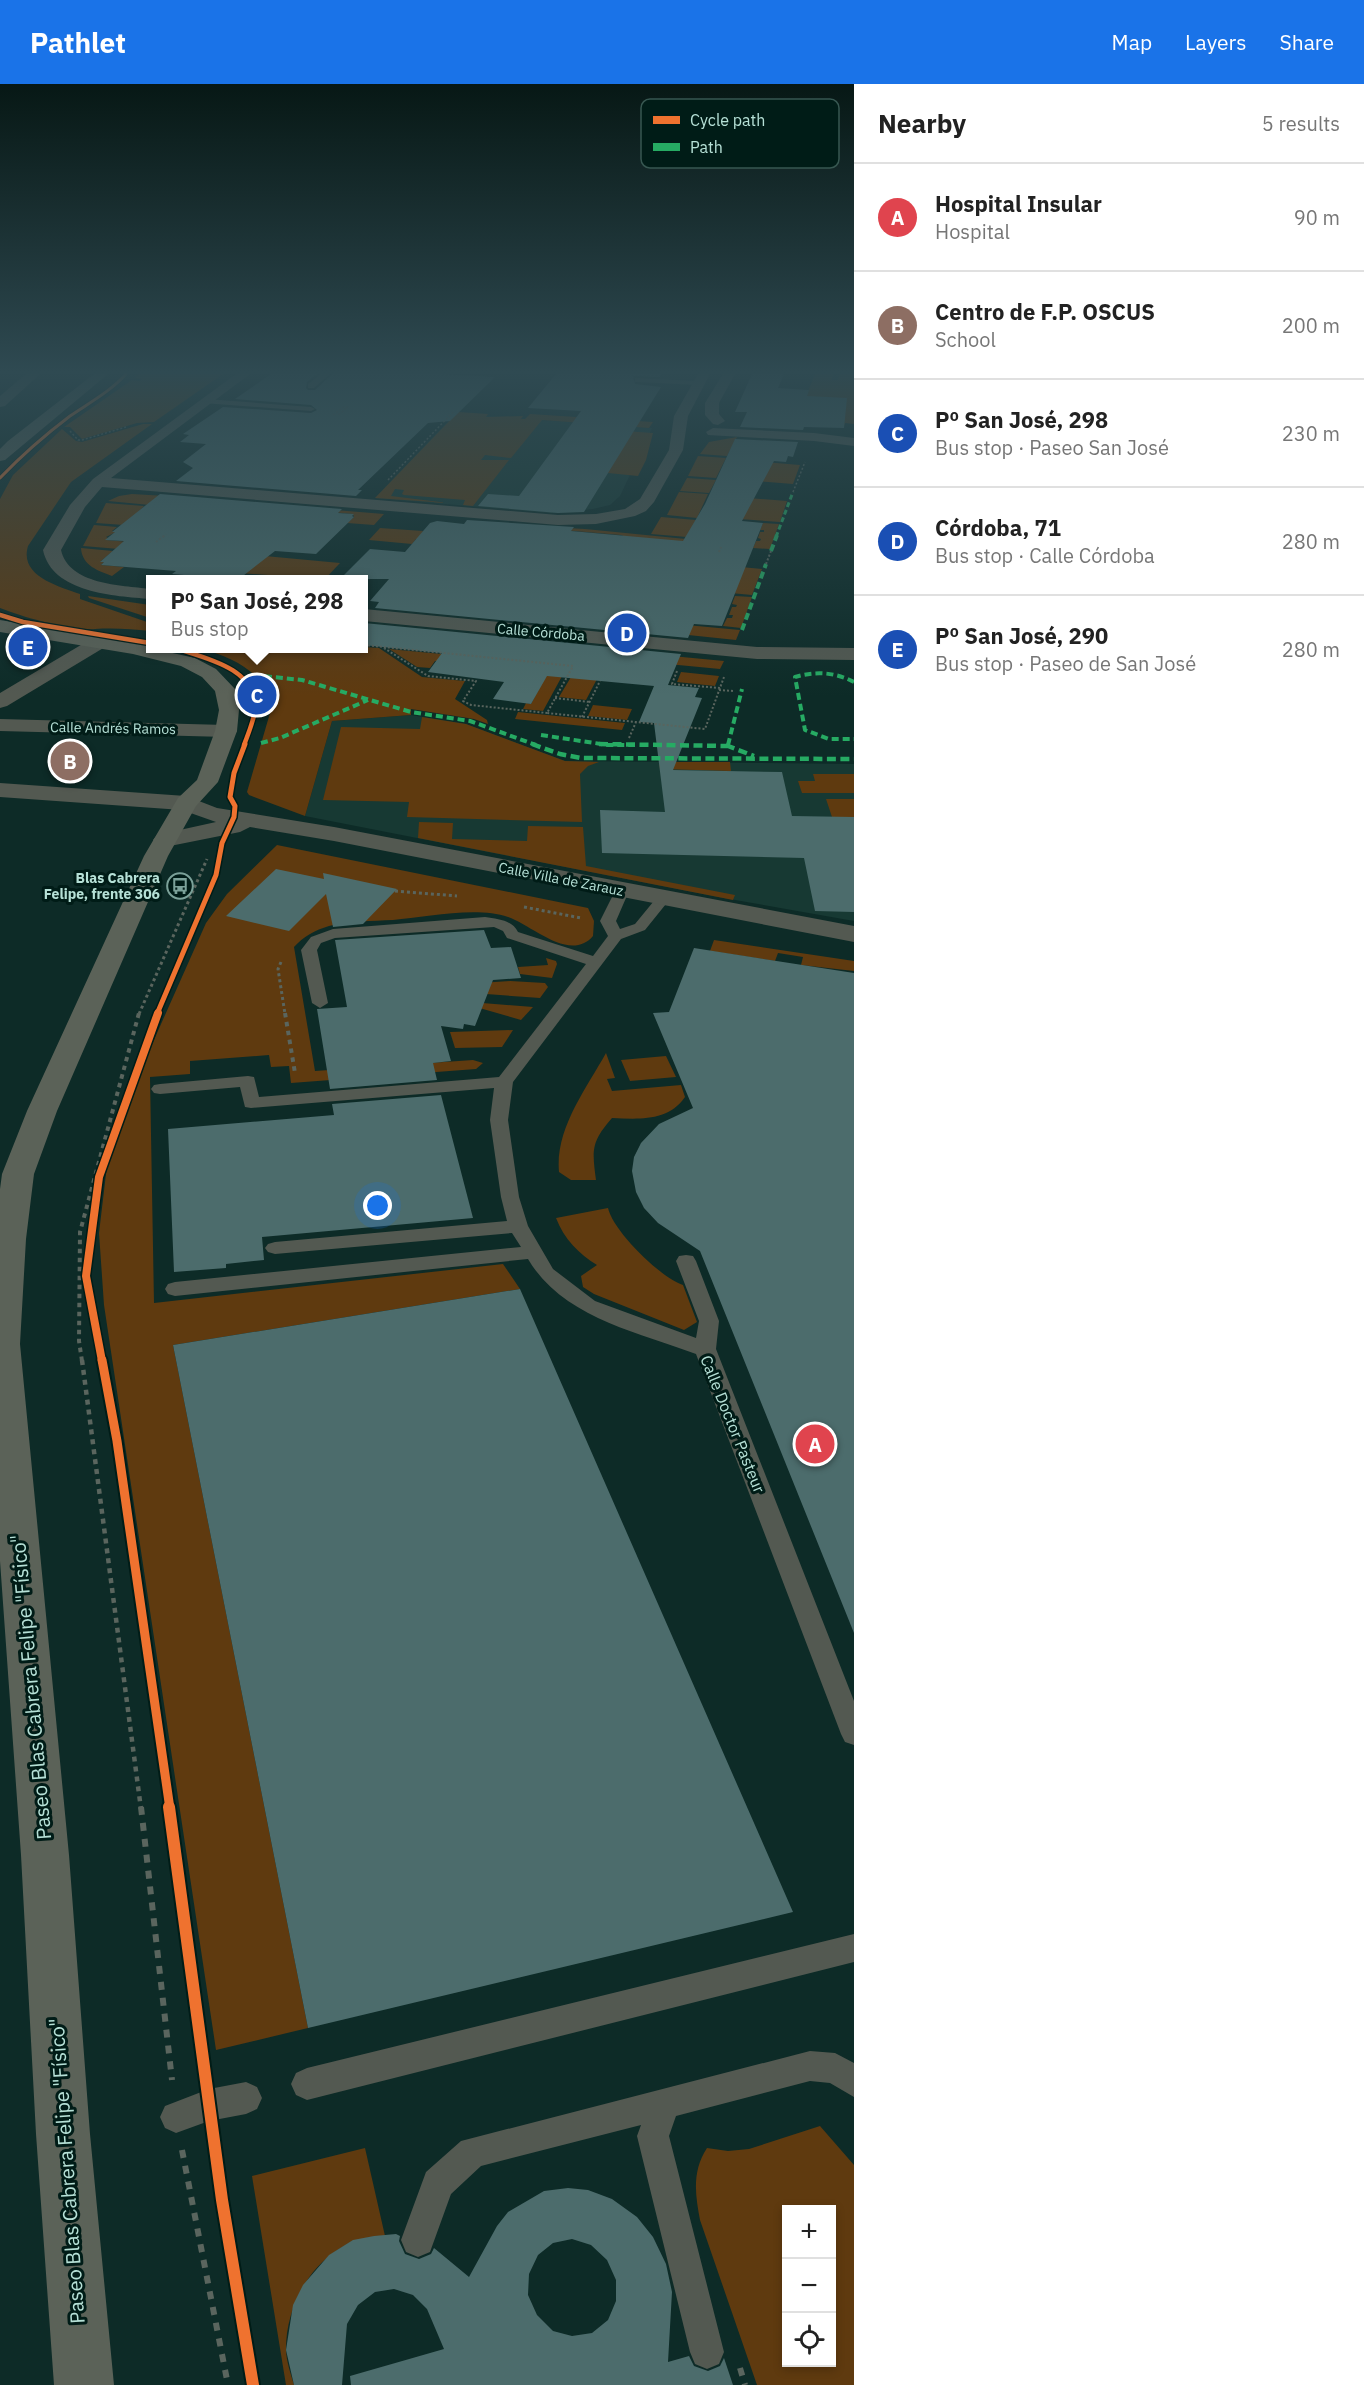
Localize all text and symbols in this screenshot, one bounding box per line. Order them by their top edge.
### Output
text: Pathlet [30,24,126,61]
text: Map [1112,28,1152,56]
text: Layers [1185,28,1247,56]
text: Share [1280,28,1334,56]
legend [641,99,839,168]
text: Nearby [878,106,966,140]
text: Cycle path [690,110,765,130]
text: 5 results [1262,110,1340,137]
text: Path [690,137,723,157]
text: Hospital Insular [935,189,1102,218]
text: A [891,204,904,231]
text: 90 m [1294,204,1340,231]
text: Hospital [935,218,1010,245]
text: Centro de F.P. OSCUS [935,297,1155,326]
text: B [891,312,904,339]
text: 200 m [1282,312,1340,339]
text: School [935,326,996,353]
text: Pº San José, 298 [935,405,1108,434]
text: C [891,420,904,447]
text: 230 m [1282,420,1340,447]
text: Bus stop · Paseo San José [935,434,1169,461]
text: Córdoba, 71 [935,513,1061,542]
text: D [891,528,904,555]
text: 280 m [1282,528,1340,555]
text: Bus stop · Calle Córdoba [935,542,1155,569]
popup [146,575,368,653]
text: Pº San José, 298 [170,586,344,615]
pin: D [608,610,646,656]
text: Bus stop [170,615,249,642]
street label: Calle Córdoba [496,619,586,645]
text: Pº San José, 290 [935,621,1108,650]
pin: E [9,624,48,670]
text: E [891,636,904,663]
text: 280 m [1282,636,1340,663]
text: Bus stop · Paseo de San José [935,650,1196,677]
pin: C [238,672,276,718]
street label: Calle Andrés Ramos [50,718,176,738]
pin: B [50,738,90,784]
street label: Calle Villa de Zarauz [497,858,625,900]
place label: Blas Cabrera Felipe, frente 306 [44,869,160,903]
bus stop icon: Blas Cabrera Felipe, frente 306 [165,871,195,901]
your location [363,1191,392,1220]
street label: Calle Doctor Pasteur [696,1352,770,1496]
pin: A [796,1422,834,1466]
street label: Paseo Blas Cabrera Felipe "Físico" [4,1533,57,1841]
street label: Paseo Blas Cabrera Felipe "Físico" [42,2017,91,2325]
map controls [782,2205,836,2367]
button: + [782,2205,836,2259]
button: − [782,2259,836,2313]
button: locate [782,2313,836,2367]

